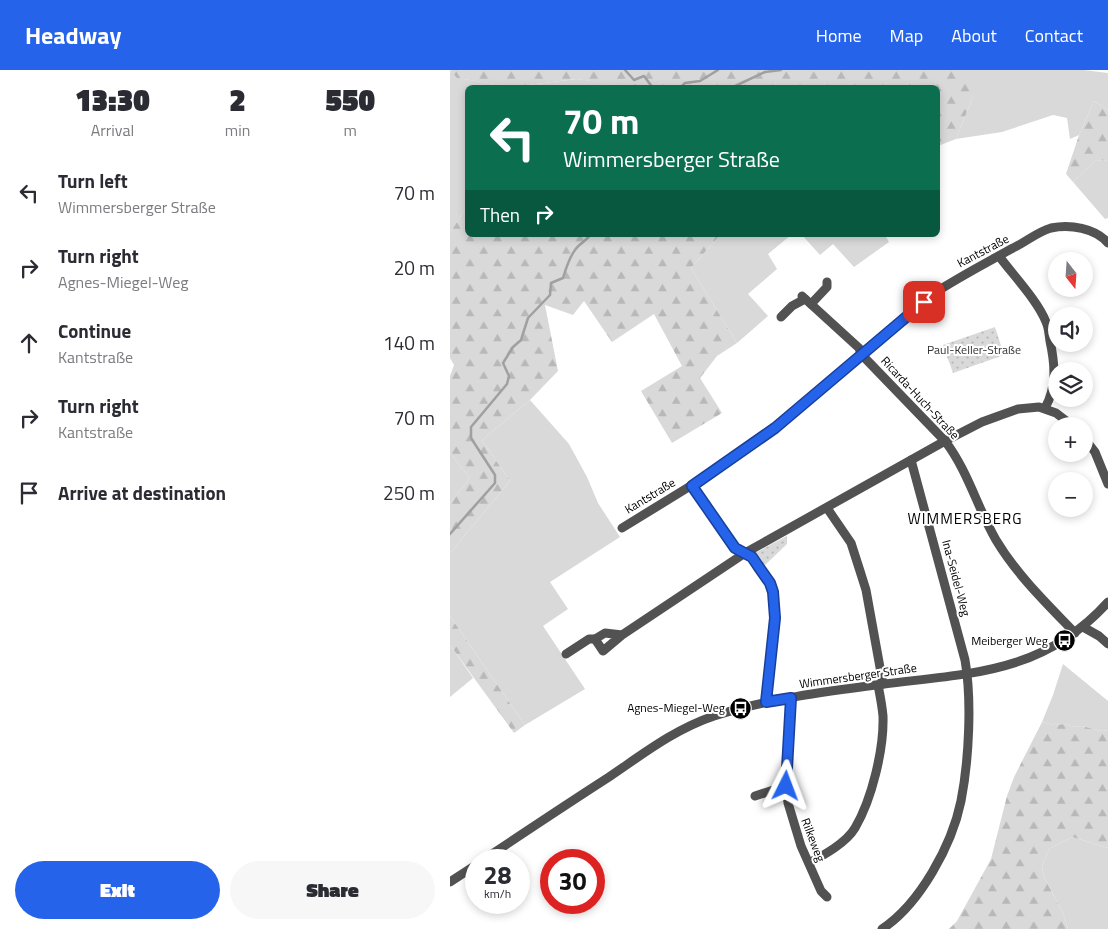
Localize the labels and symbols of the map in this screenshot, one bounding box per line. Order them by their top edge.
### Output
street label: Kantstraße [953,229,1012,272]
north arrow [1048,252,1092,298]
pin [903,281,945,323]
park label: Paul-Keller-Straße [927,340,1021,359]
street label: Ricarda-Huch-Straße [877,352,964,444]
street label: Kantstraße [621,473,679,518]
district label: WIMMERSBERG [908,507,1022,530]
street label: Ina-Seidel-Weg [937,538,976,618]
bus stop icon: Meiberger Weg [1052,629,1076,653]
place label: Meiberger Weg [971,631,1048,650]
street label: Wimmersberger Straße [798,658,918,693]
bus stop icon: Agnes-Miegel-Weg [729,696,753,720]
place label: Agnes-Miegel-Weg [627,698,725,717]
position arrow [759,759,811,811]
street label: Rilkeweg [796,815,831,865]
speed limit sign: 30 [540,849,605,914]

